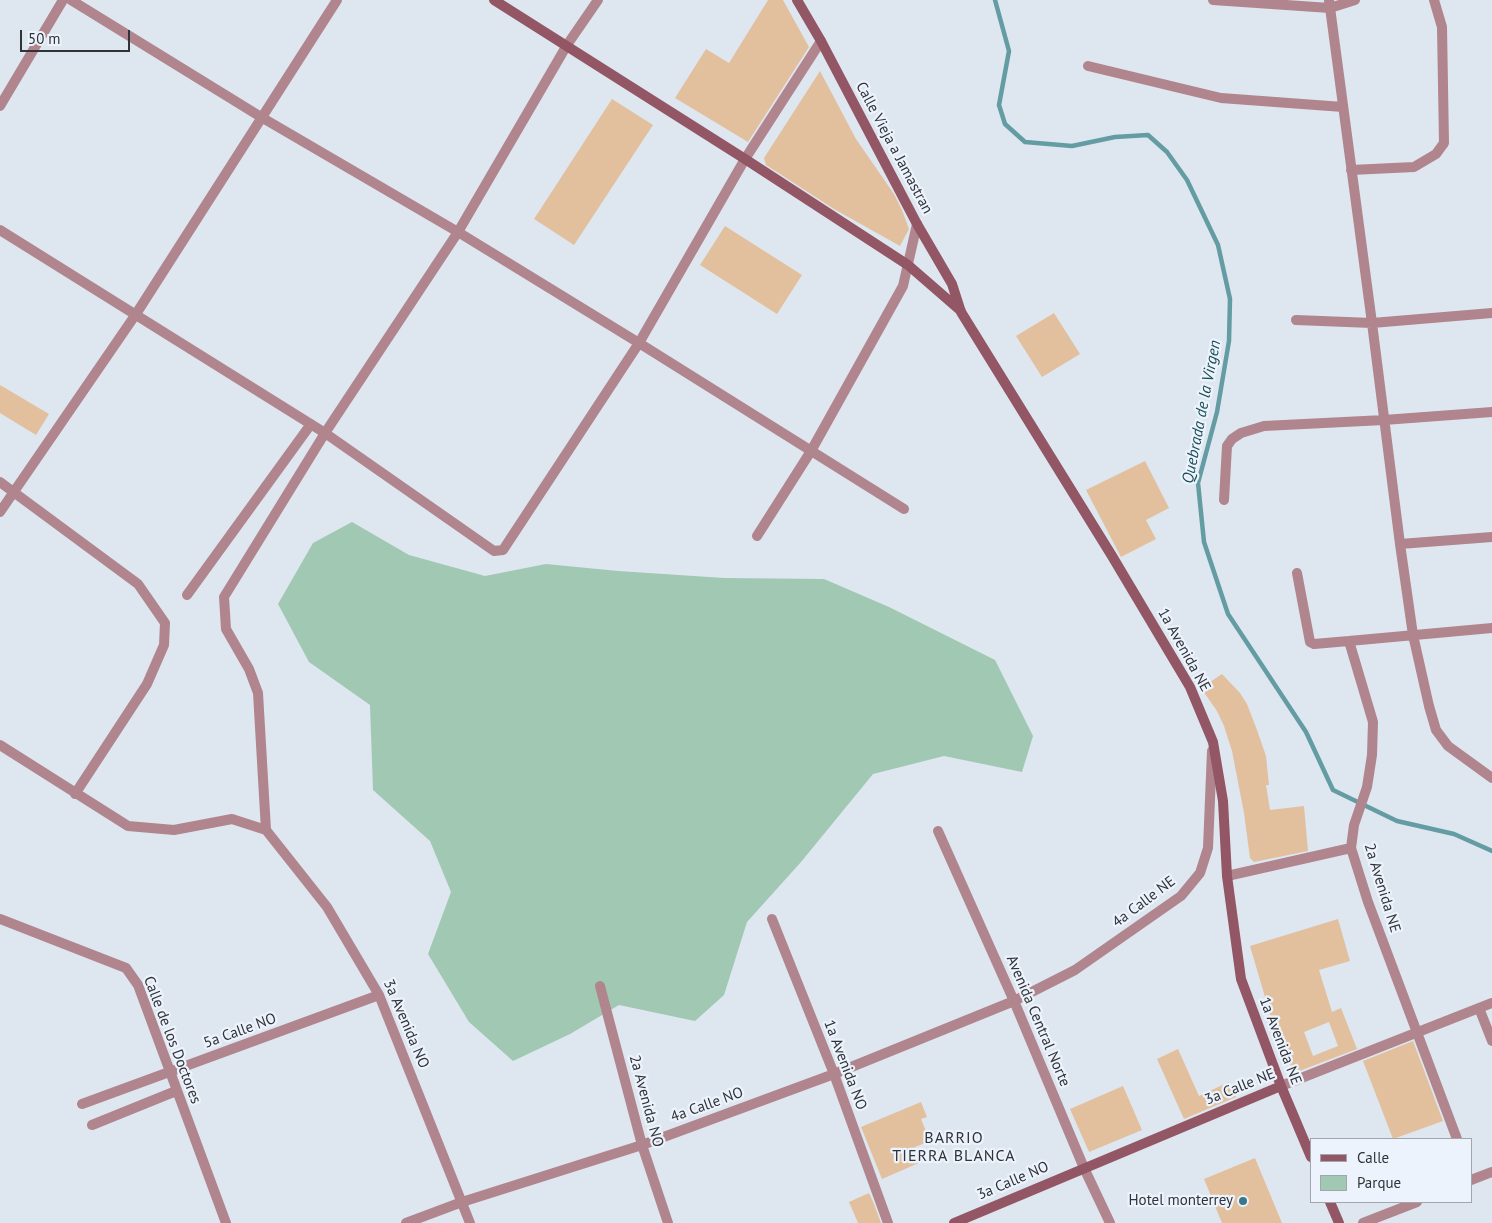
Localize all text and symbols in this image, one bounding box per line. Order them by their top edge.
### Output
scale bar [22,20,132,52]
text: 50 m [28,29,61,48]
street label: Calle Vieja a Jamastran [852,79,936,217]
water label: Quebrada de la Virgen [1179,339,1225,485]
street label: 1a Avenida NE [1154,605,1214,695]
street label: 2a Avenida NE [1360,841,1404,935]
street label: 4a Calle NE [1109,873,1179,931]
street label: Avenida Central Norte [1002,953,1074,1089]
street label: Calle de los Doctores [139,974,205,1106]
street label: 3a Avenida NO [379,977,433,1071]
street label: 1a Avenida NE [1255,995,1305,1087]
street label: 5a Calle NO [201,1010,279,1052]
street label: 1a Avenida NO [820,1018,870,1112]
street label: 2a Avenida NO [625,1053,667,1149]
street label: 3a Calle NE [1202,1065,1278,1109]
street label: 4a Calle NO [668,1084,746,1126]
district label: BARRIO TIERRA BLANCA [891,1128,1017,1166]
legend [1310,1138,1472,1203]
text: Calle [1357,1148,1389,1167]
street label: 3a Calle NO [974,1158,1052,1204]
text: Parque [1357,1173,1401,1192]
place label: Hotel monterrey [1129,1192,1233,1210]
marker: Hotel monterrey [1237,1195,1249,1207]

